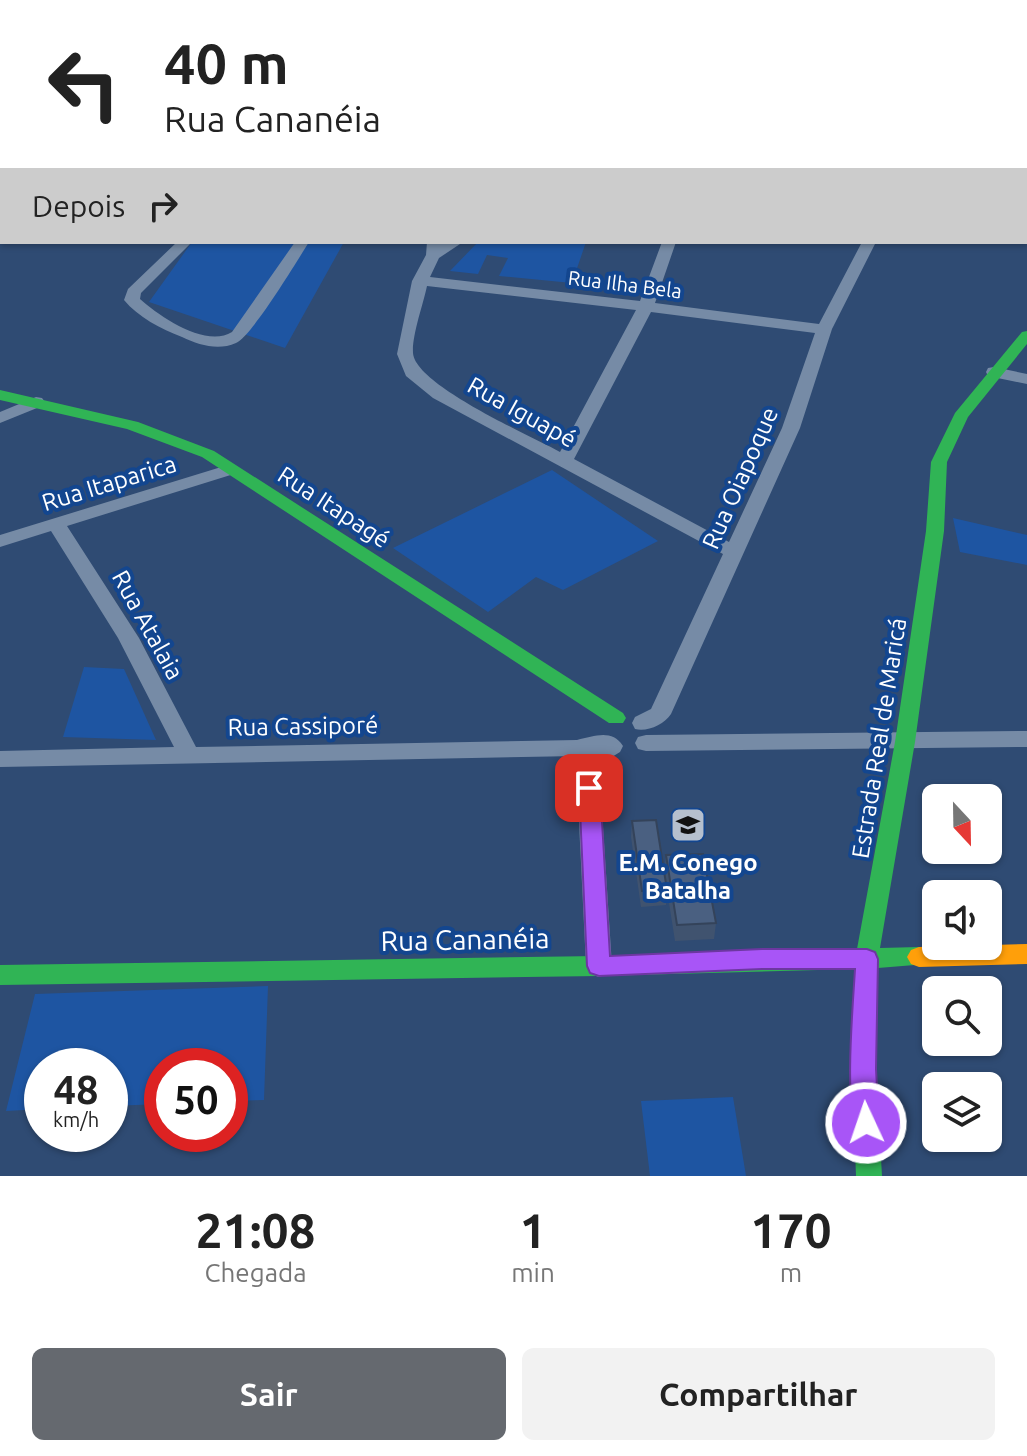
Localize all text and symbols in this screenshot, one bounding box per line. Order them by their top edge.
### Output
icon: left [32,32,136,136]
text: 40 m [164,32,289,95]
text: Rua Cananéia [164,98,381,139]
icon: right [141,184,185,228]
text: Depois [32,189,125,223]
street label: Rua Ilha Bela [567,266,683,302]
street label: Rua Iguapé [463,371,581,453]
street label: Rua Oiapoque [697,403,783,553]
street label: Rua Itaparica [39,450,179,516]
street label: Rua Itapagé [273,461,395,553]
street label: Rua Atalaia [107,566,189,684]
street label: Estrada Real de Maricá [847,616,911,860]
street label: Rua Cassiporé [227,711,379,741]
pin [555,754,623,822]
icon: arrive [567,766,611,810]
north arrow [922,784,1002,864]
map controls [922,784,1002,1152]
school or university icon: E.M. Conego Batalha [669,806,707,844]
place label: E.M. Conego Batalha [618,849,758,904]
button: sound [922,880,1002,960]
street label: Rua Cananéia [380,922,550,956]
button: search [922,976,1002,1056]
speed limit sign: 50 [144,1048,248,1152]
text: 48 [53,1067,99,1112]
button: layers [922,1072,1002,1152]
position arrow [824,1081,908,1165]
text: km/h [53,1108,99,1131]
text: 21:08 [196,1203,316,1257]
text: 1 [519,1203,546,1257]
text: 170 [750,1203,831,1257]
text: Chegada [205,1258,307,1287]
text: min [511,1258,555,1287]
text: m [780,1258,802,1287]
button: Sair [32,1348,506,1440]
button: Compartilhar [522,1348,995,1440]

